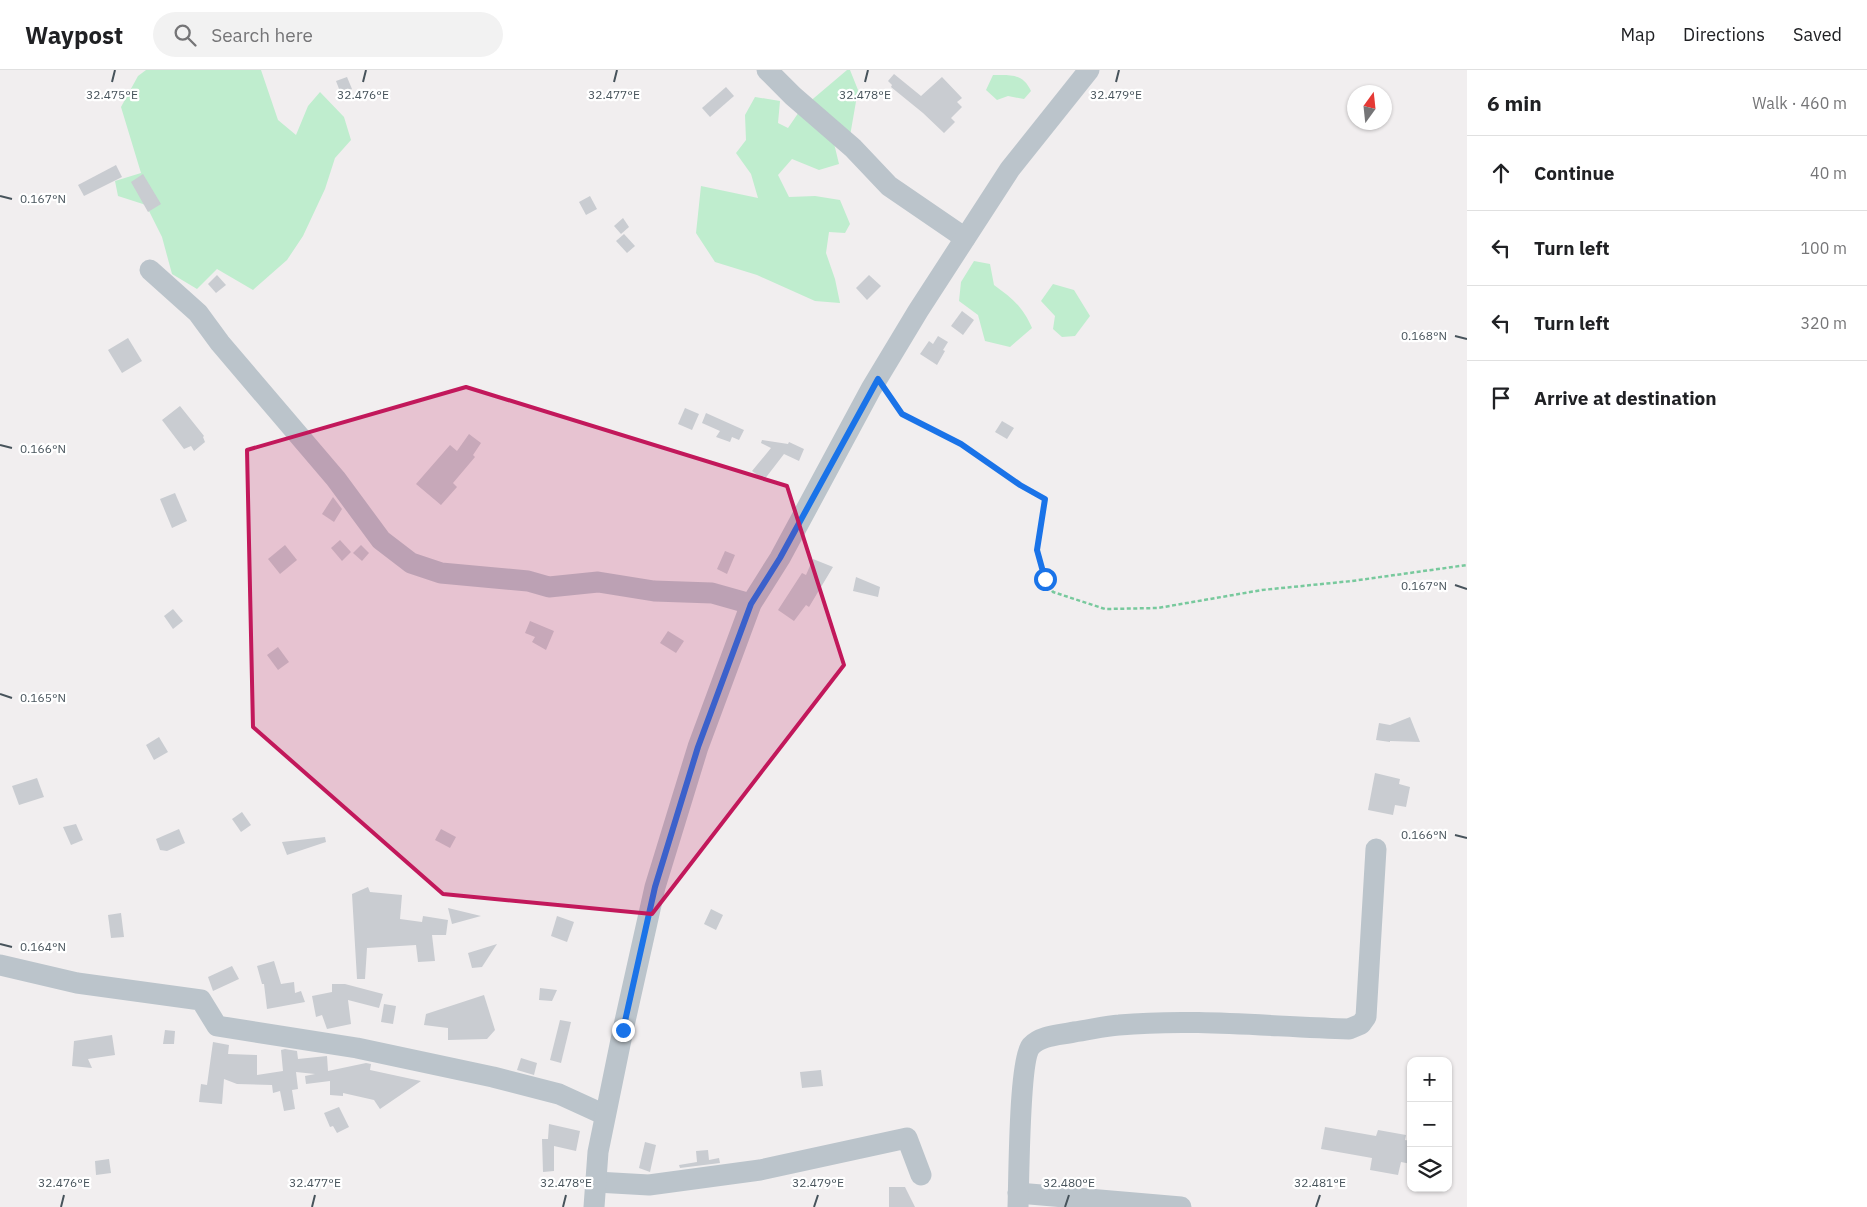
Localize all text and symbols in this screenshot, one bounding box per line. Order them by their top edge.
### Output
search box [153,12,503,57]
text: Waypost [25,19,123,51]
icon: search [171,21,199,49]
text: Search here [211,23,313,47]
text: Map [1620,23,1655,46]
text: Directions [1683,23,1765,46]
text: Saved [1793,23,1842,46]
north arrow [1347,85,1392,130]
text: 32.475°E [86,87,138,102]
text: 32.476°E [337,87,389,102]
text: 32.477°E [588,87,640,102]
text: 32.478°E [839,87,891,102]
text: 32.479°E [1090,87,1142,102]
text: 6 min [1487,89,1542,117]
text: Walk · 460 m [1752,93,1847,113]
icon: ahead [1487,159,1515,187]
text: Continue [1534,161,1614,185]
text: 40 m [1810,163,1847,183]
text: 0.167°N [20,191,66,206]
icon: left [1487,234,1515,262]
text: Turn left [1534,236,1610,260]
text: 100 m [1800,238,1847,258]
icon: left [1487,309,1515,337]
text: Turn left [1534,311,1610,335]
text: 320 m [1800,313,1847,333]
text: 0.168°N [1401,328,1447,343]
icon: arrive [1487,384,1515,412]
text: Arrive at destination [1534,386,1717,410]
text: 0.166°N [20,441,66,456]
route start [1034,568,1057,591]
text: 0.167°N [1401,578,1447,593]
text: 0.165°N [20,690,66,705]
text: 0.166°N [1401,827,1447,842]
text: 0.164°N [20,939,66,954]
route end [612,1019,635,1042]
map controls [1407,1057,1452,1192]
button: + [1407,1057,1452,1102]
button: − [1407,1102,1452,1147]
button: layers [1407,1147,1452,1192]
text: 32.476°E [38,1175,90,1190]
text: 32.477°E [289,1175,341,1190]
text: 32.478°E [540,1175,592,1190]
text: 32.479°E [792,1175,844,1190]
text: 32.480°E [1043,1175,1095,1190]
text: 32.481°E [1294,1175,1346,1190]

